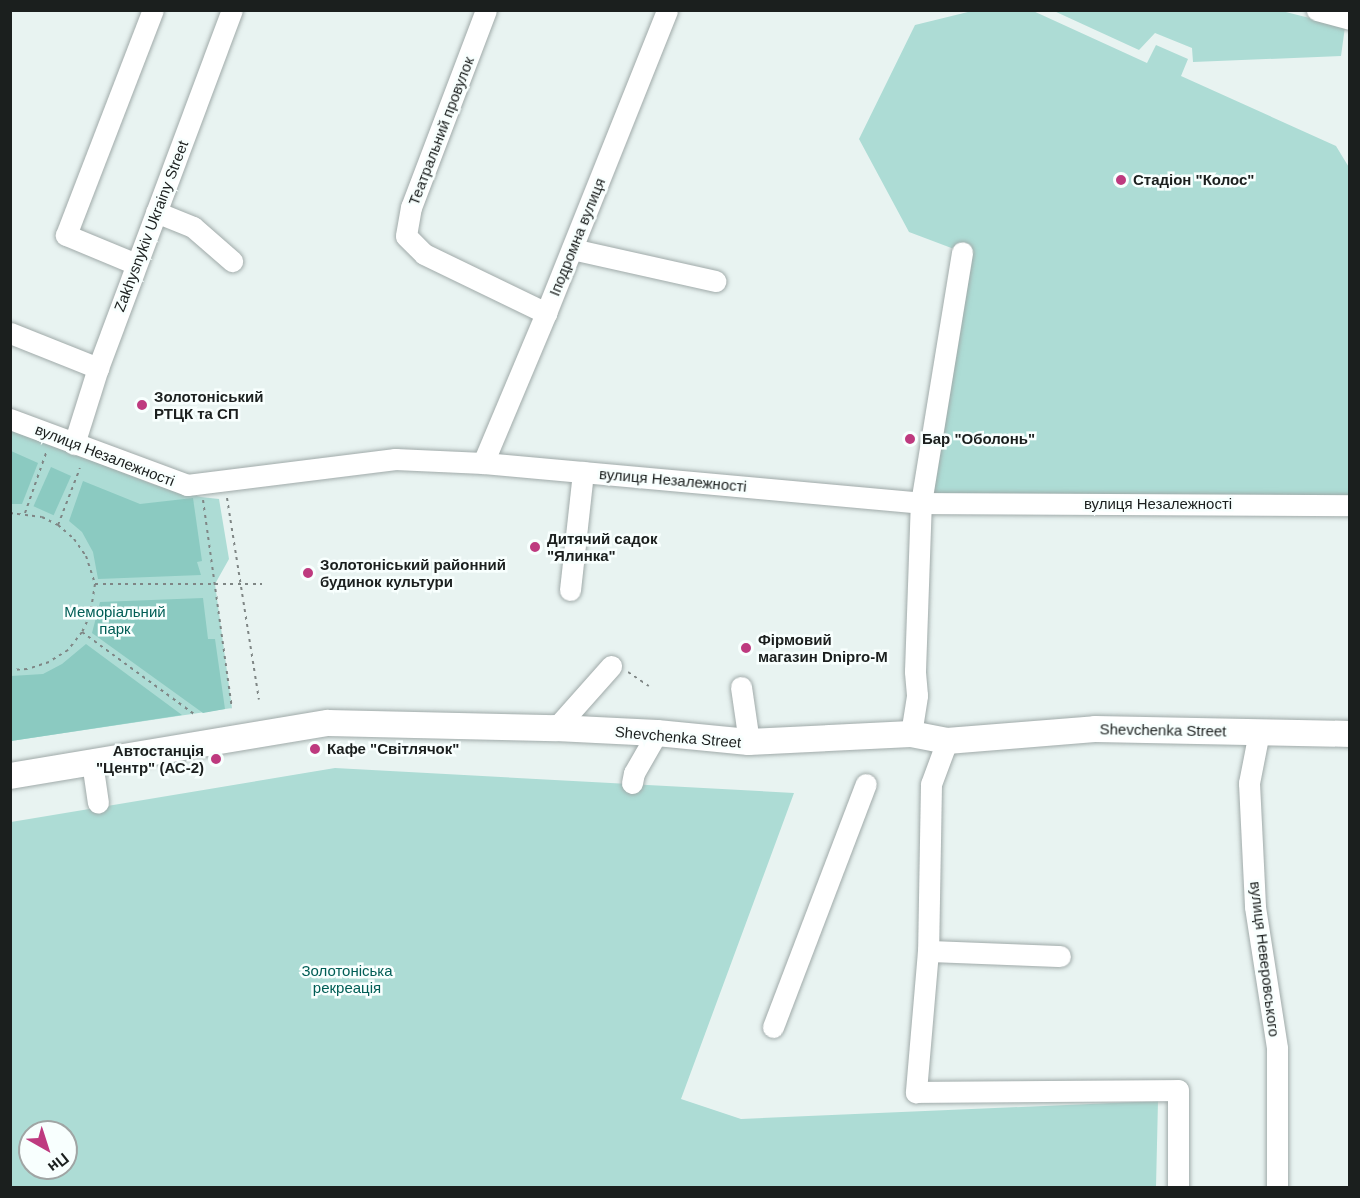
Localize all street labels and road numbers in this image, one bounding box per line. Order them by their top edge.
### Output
street label: Театральний провулок [404,54,478,208]
street label: Zakhysnykiv Ukrainy Street [110,138,192,314]
street label: Іподромна вулиця [545,175,609,299]
street label: вулиця Незалежності [33,420,177,490]
street label: вулиця Незалежності [598,465,748,495]
street label: вулиця Незалежності [1084,495,1232,513]
street label: Shevchenka Street [1099,720,1227,740]
street label: Shevchenka Street [614,723,742,751]
street label: вулиця Неверовського [1247,880,1283,1038]

